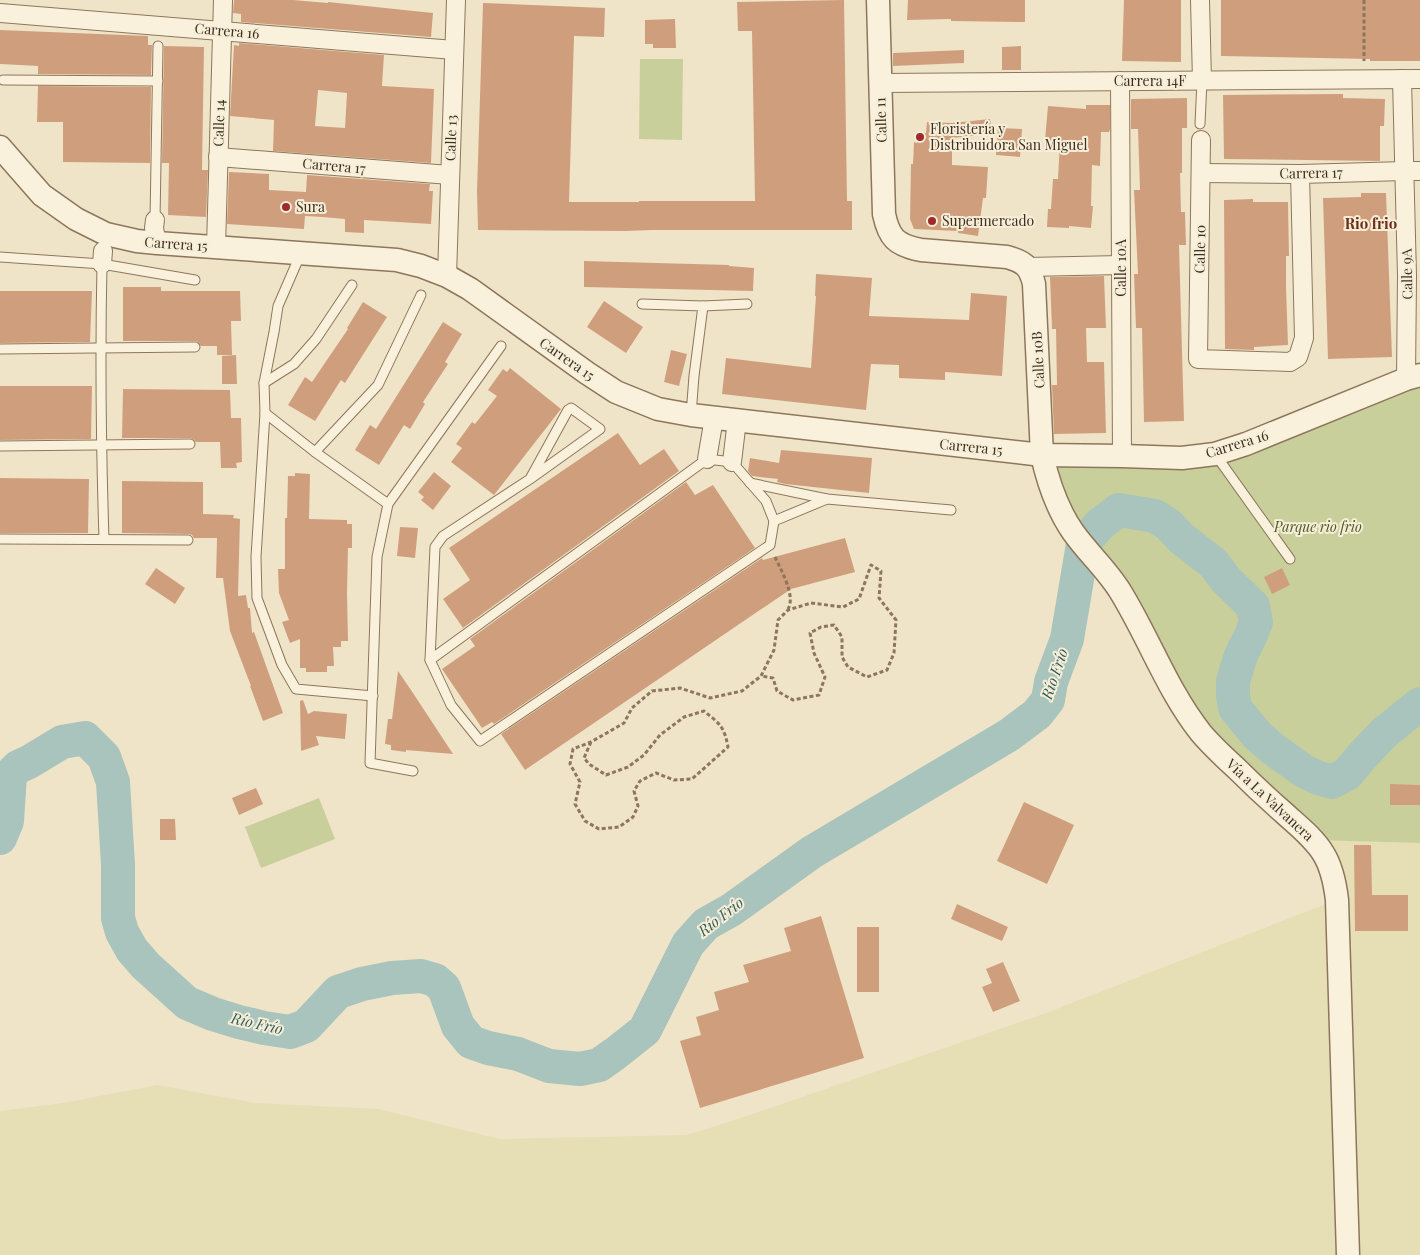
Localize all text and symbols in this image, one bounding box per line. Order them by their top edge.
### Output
street label: Carrera 16 [194,18,260,43]
street label: Carrera 14F [1114,71,1186,90]
street label: Calle 11 [870,97,891,143]
street label: Calle 14 [208,99,229,147]
street label: Calle 13 [440,115,461,161]
place label: Floristería y Distribuidora San Miguel [930,119,1088,154]
marker: Floristería y Distribuidora San Miguel [914,131,926,143]
street label: Carrera 17 [302,153,367,178]
street label: Carrera 17 [1279,162,1343,183]
place label: Sura [296,197,325,216]
marker: Sura [280,201,292,213]
place label: Supermercado [942,211,1035,230]
district label: Rio frio [1345,213,1397,233]
marker: Supermercado [926,215,938,227]
street label: Calle 10 [1190,225,1209,273]
street label: Carrera 15 [144,232,208,255]
street label: Calle 10A [1111,239,1130,297]
street label: Calle 9A [1397,248,1416,300]
street label: Calle 10B [1026,331,1048,389]
street label: Carrera 15 [536,333,599,385]
street label: Carrera 16 [1203,425,1271,462]
street label: Carrera 15 [939,434,1004,459]
park label: Parque rio frio [1273,517,1362,536]
water label: Río Frío [1036,646,1072,703]
street label: Vía a La Valvanera [1222,754,1318,845]
water label: Río Frío [693,892,747,941]
water label: Río Frío [228,1007,285,1039]

